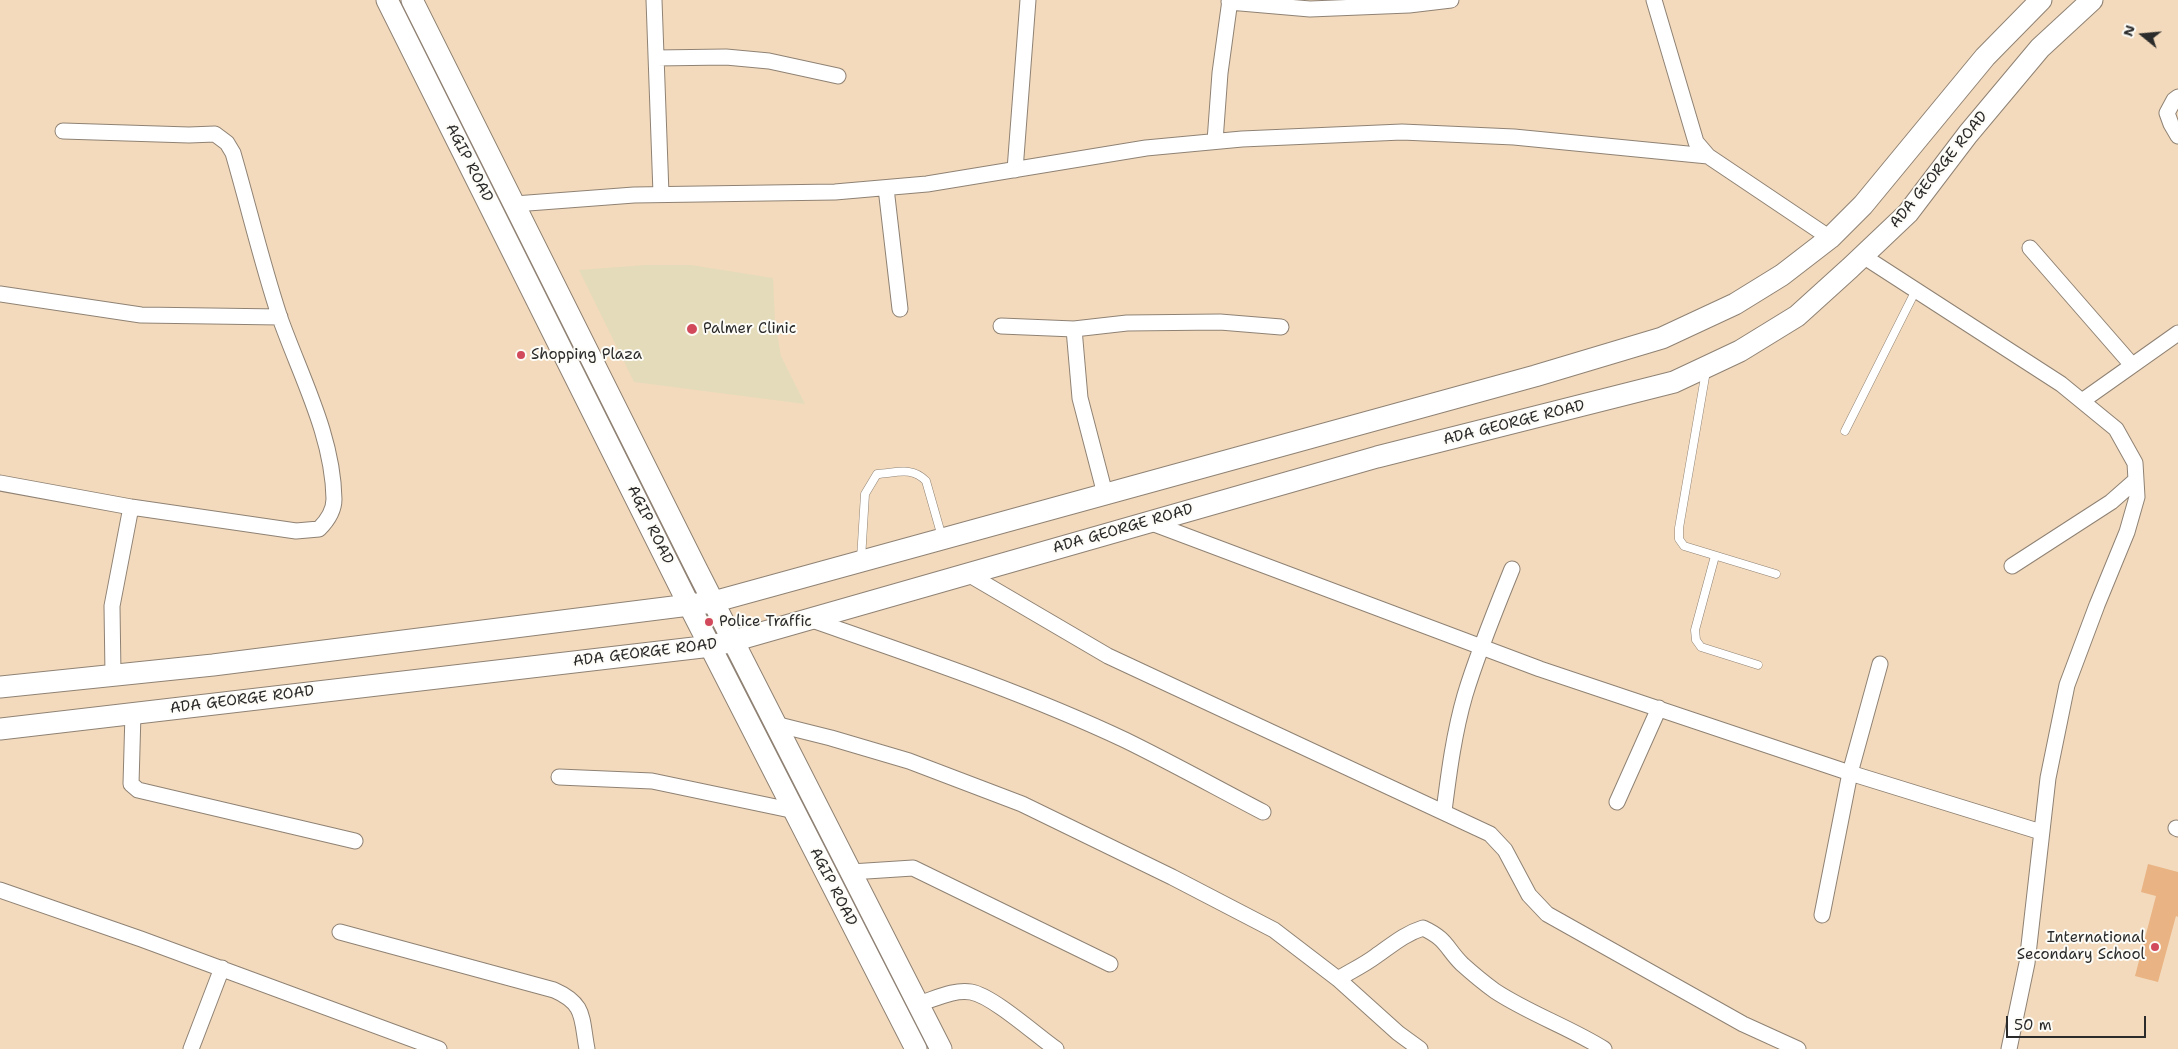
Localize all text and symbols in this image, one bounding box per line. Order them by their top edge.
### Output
north arrow [2118,10,2168,60]
text: N [2118,23,2139,39]
street label: ADA GEORGE ROAD [1886,108,1992,232]
street label: AGIP ROAD [442,121,496,205]
place label: Palmer Clinic [703,320,796,338]
marker: Palmer Clinic [685,322,699,336]
place label: Shopping Plaza [531,346,642,364]
marker: Shopping Plaza [515,349,527,361]
street label: ADA GEORGE ROAD [1441,397,1587,449]
street label: AGIP ROAD [623,483,677,567]
street label: ADA GEORGE ROAD [1051,500,1195,558]
place label: Police Traffic [719,613,812,631]
marker: Police Traffic [703,616,715,628]
street label: ADA GEORGE ROAD [572,635,718,671]
street label: ADA GEORGE ROAD [169,682,315,718]
street label: AGIP ROAD [806,845,860,929]
place label: International Secondary School [2017,929,2145,964]
marker: International Secondary School [2149,941,2161,953]
scale bar [2008,1006,2148,1038]
text: 50 m [2014,1015,2052,1035]

